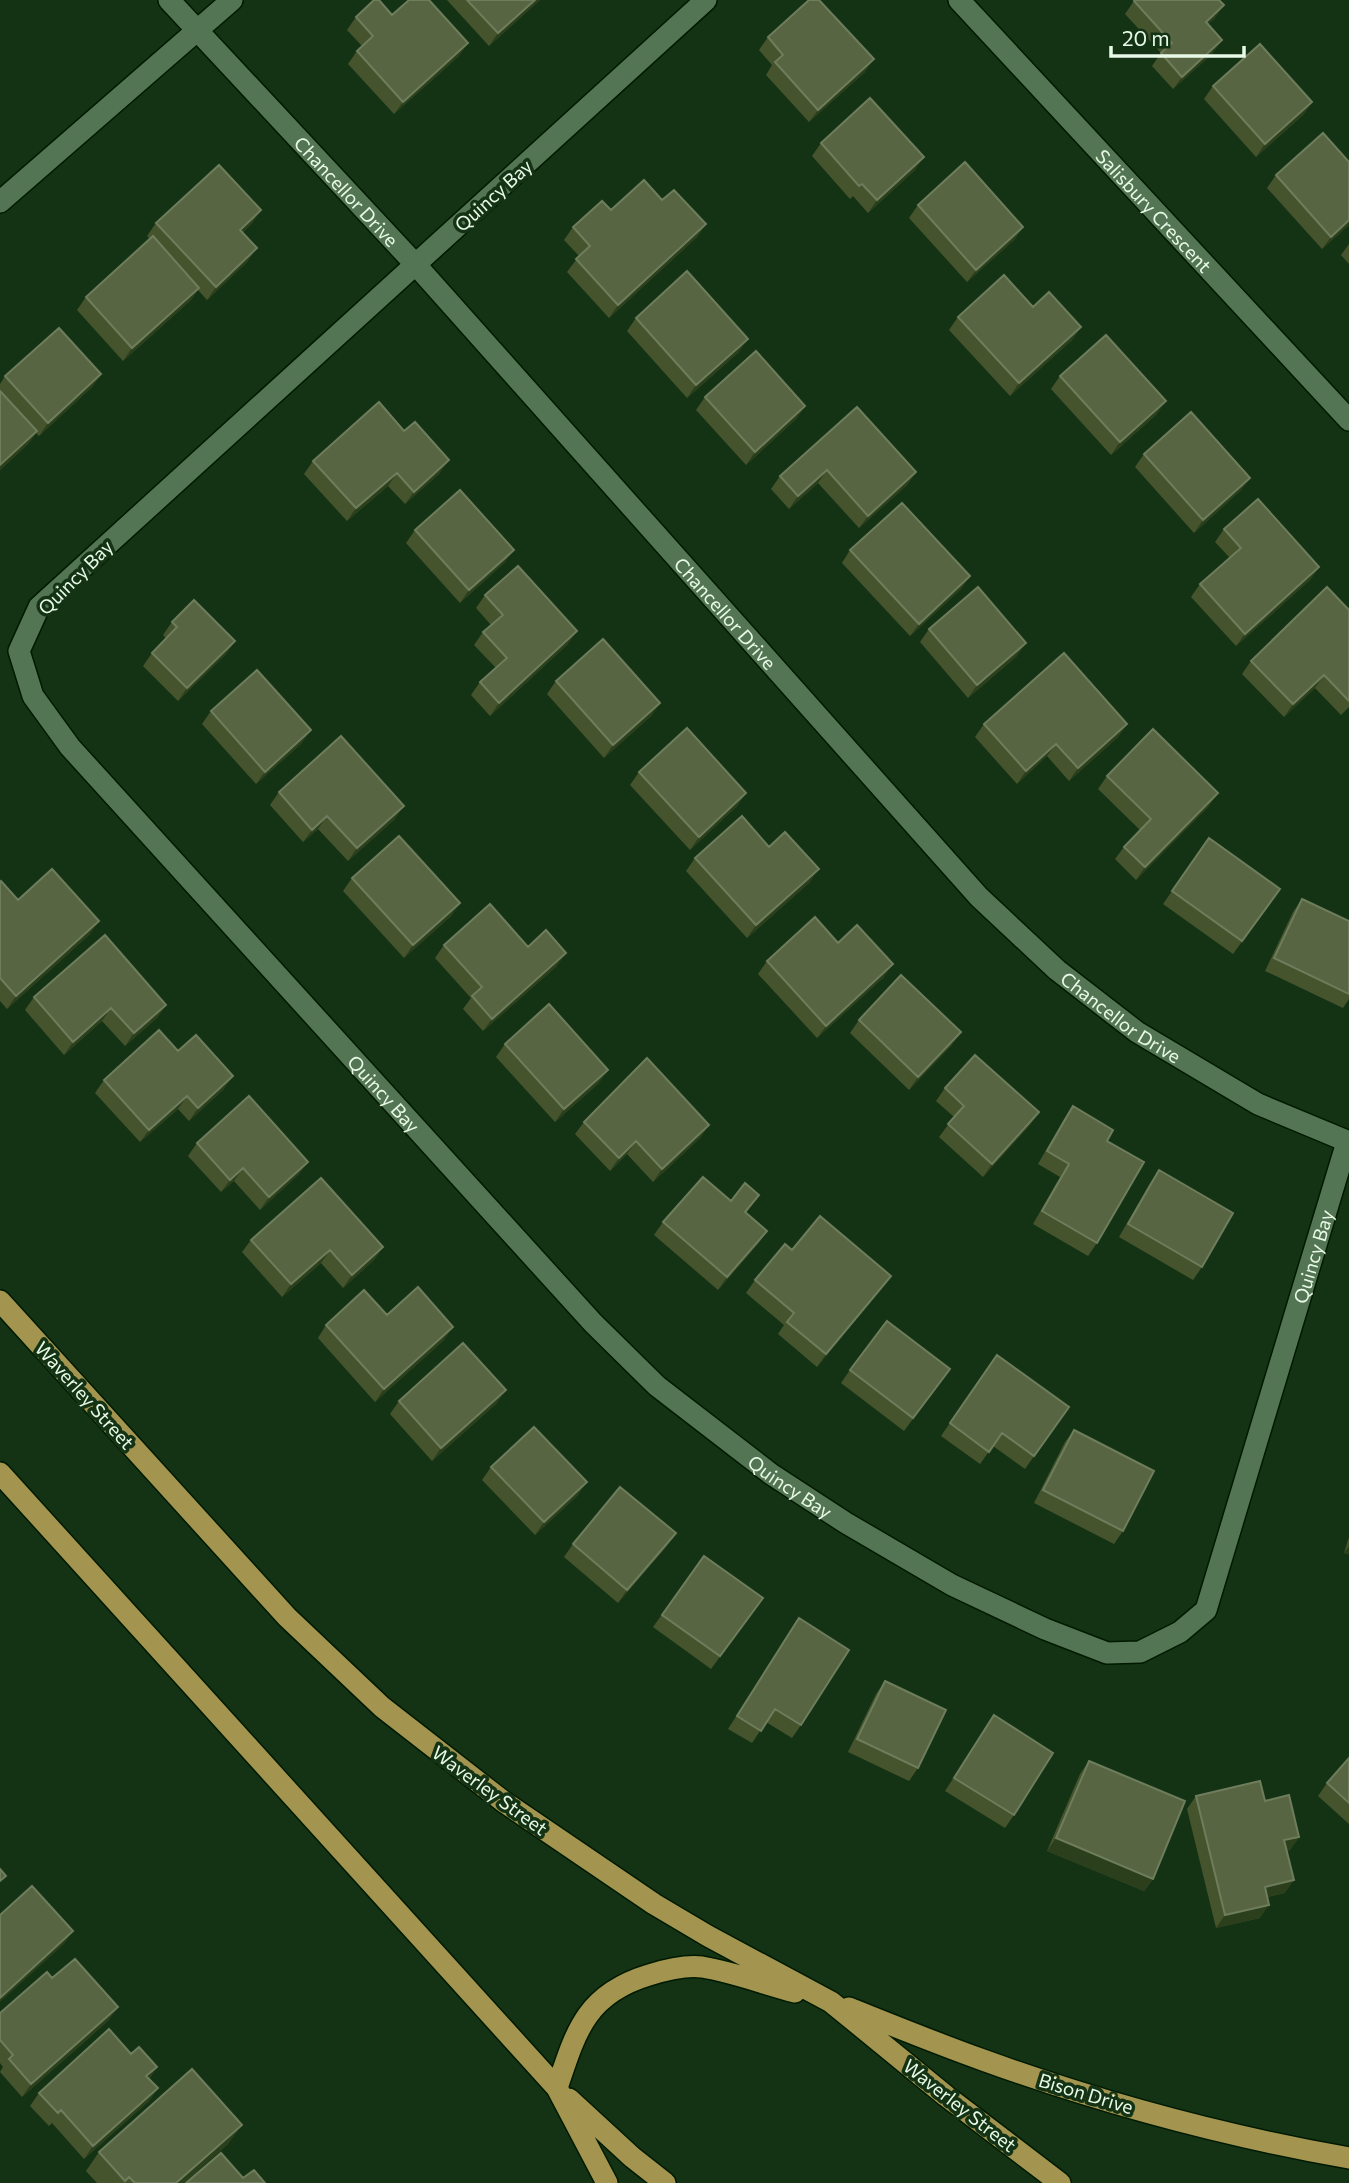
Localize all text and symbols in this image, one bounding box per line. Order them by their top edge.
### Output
scale bar [1111,14,1244,58]
text: 20 m [1122,25,1170,50]
street label: Chancellor Drive [290,131,404,251]
street label: Salisbury Crescent [1092,144,1217,277]
street label: Quincy Bay [449,154,537,236]
street label: Quincy Bay [33,535,117,619]
street label: Chancellor Drive [670,552,782,674]
street label: Chancellor Drive [1057,966,1185,1067]
street label: Quincy Bay [343,1050,425,1137]
street label: Quincy Bay [1288,1207,1338,1306]
street label: Waverley Street [31,1336,139,1454]
street label: Quincy Bay [744,1449,837,1523]
street label: Waverley Street [428,1740,552,1840]
street label: Waverley Street [899,2054,1021,2156]
street label: Bison Drive [1036,2068,1136,2118]

